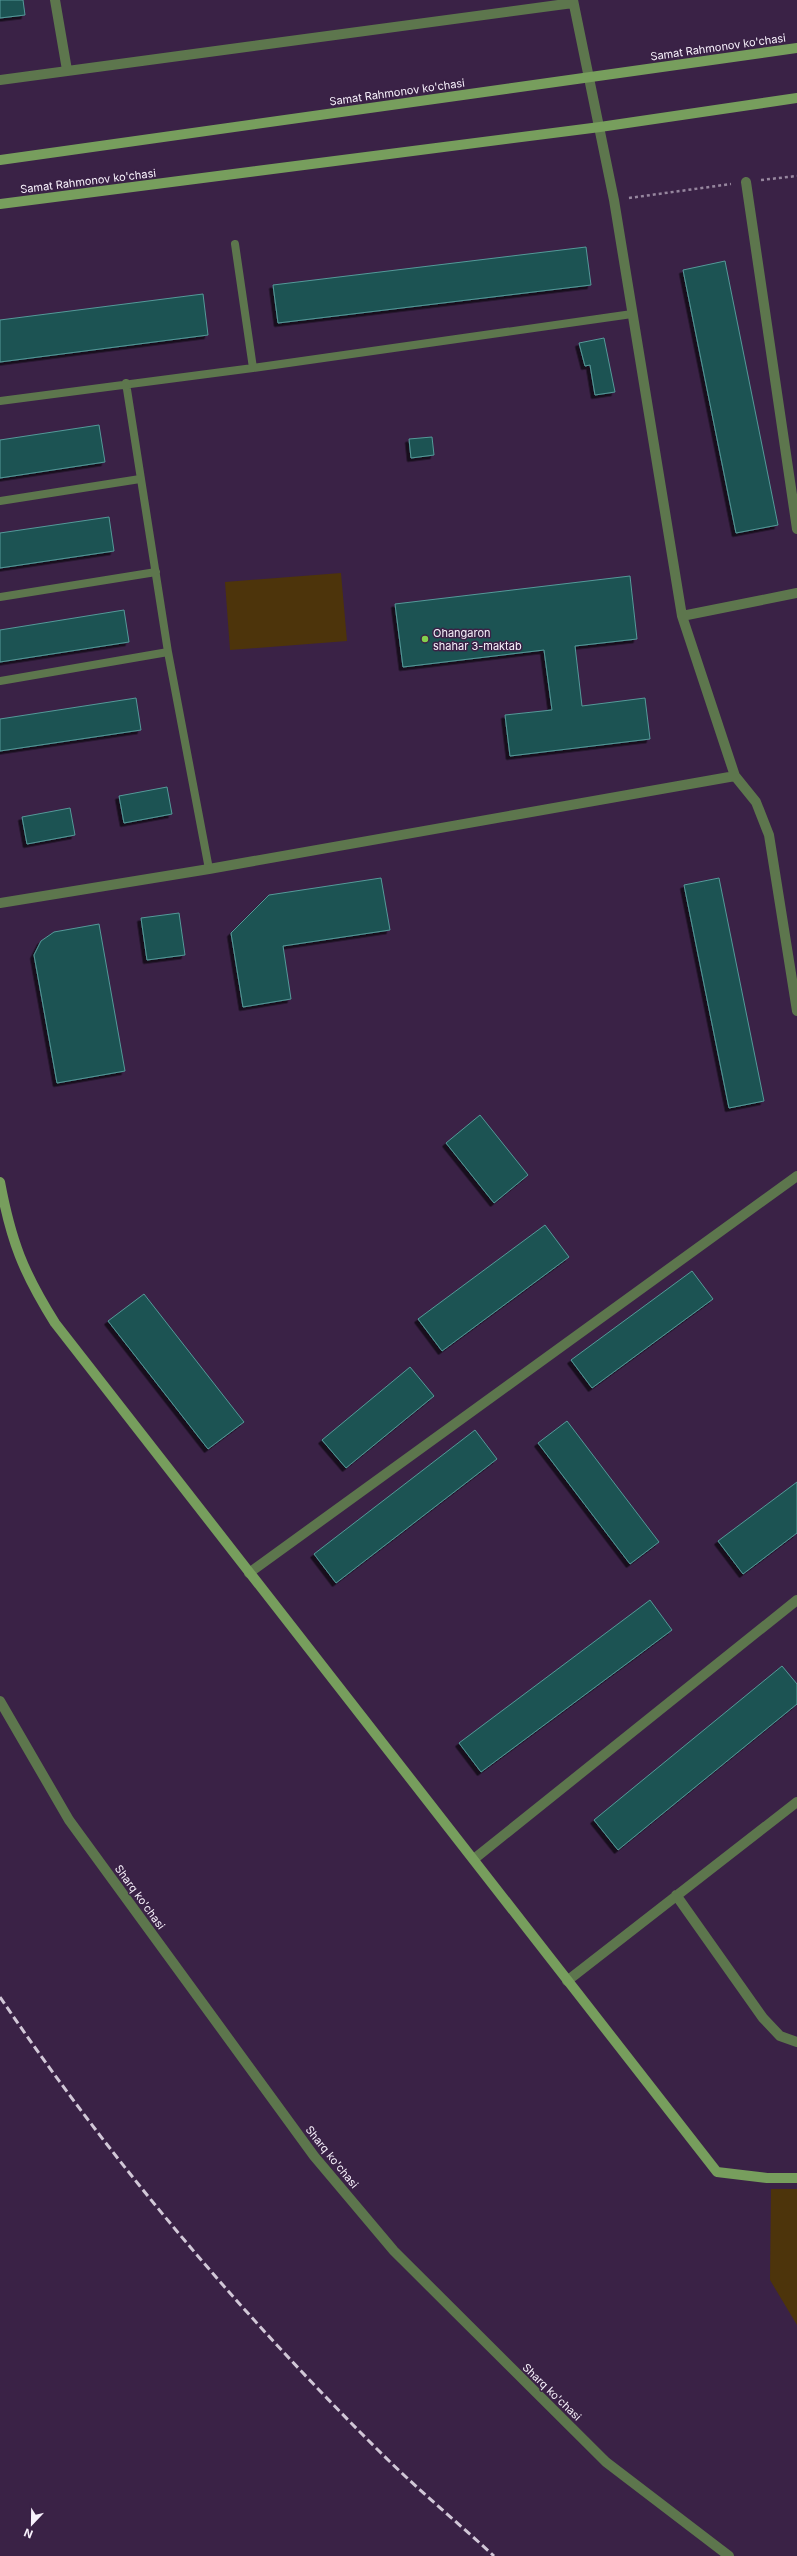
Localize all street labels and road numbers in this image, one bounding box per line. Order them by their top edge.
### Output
street label: Samat Rahmonov ko'chasi [649,31,787,63]
street label: Samat Rahmonov ko'chasi [328,76,466,108]
street label: Samat Rahmonov ko'chasi [19,166,157,196]
street label: Sharq ko'chasi [112,1862,168,1932]
street label: Sharq ko'chasi [303,2123,361,2191]
street label: Sharq ko'chasi [520,2360,584,2424]

